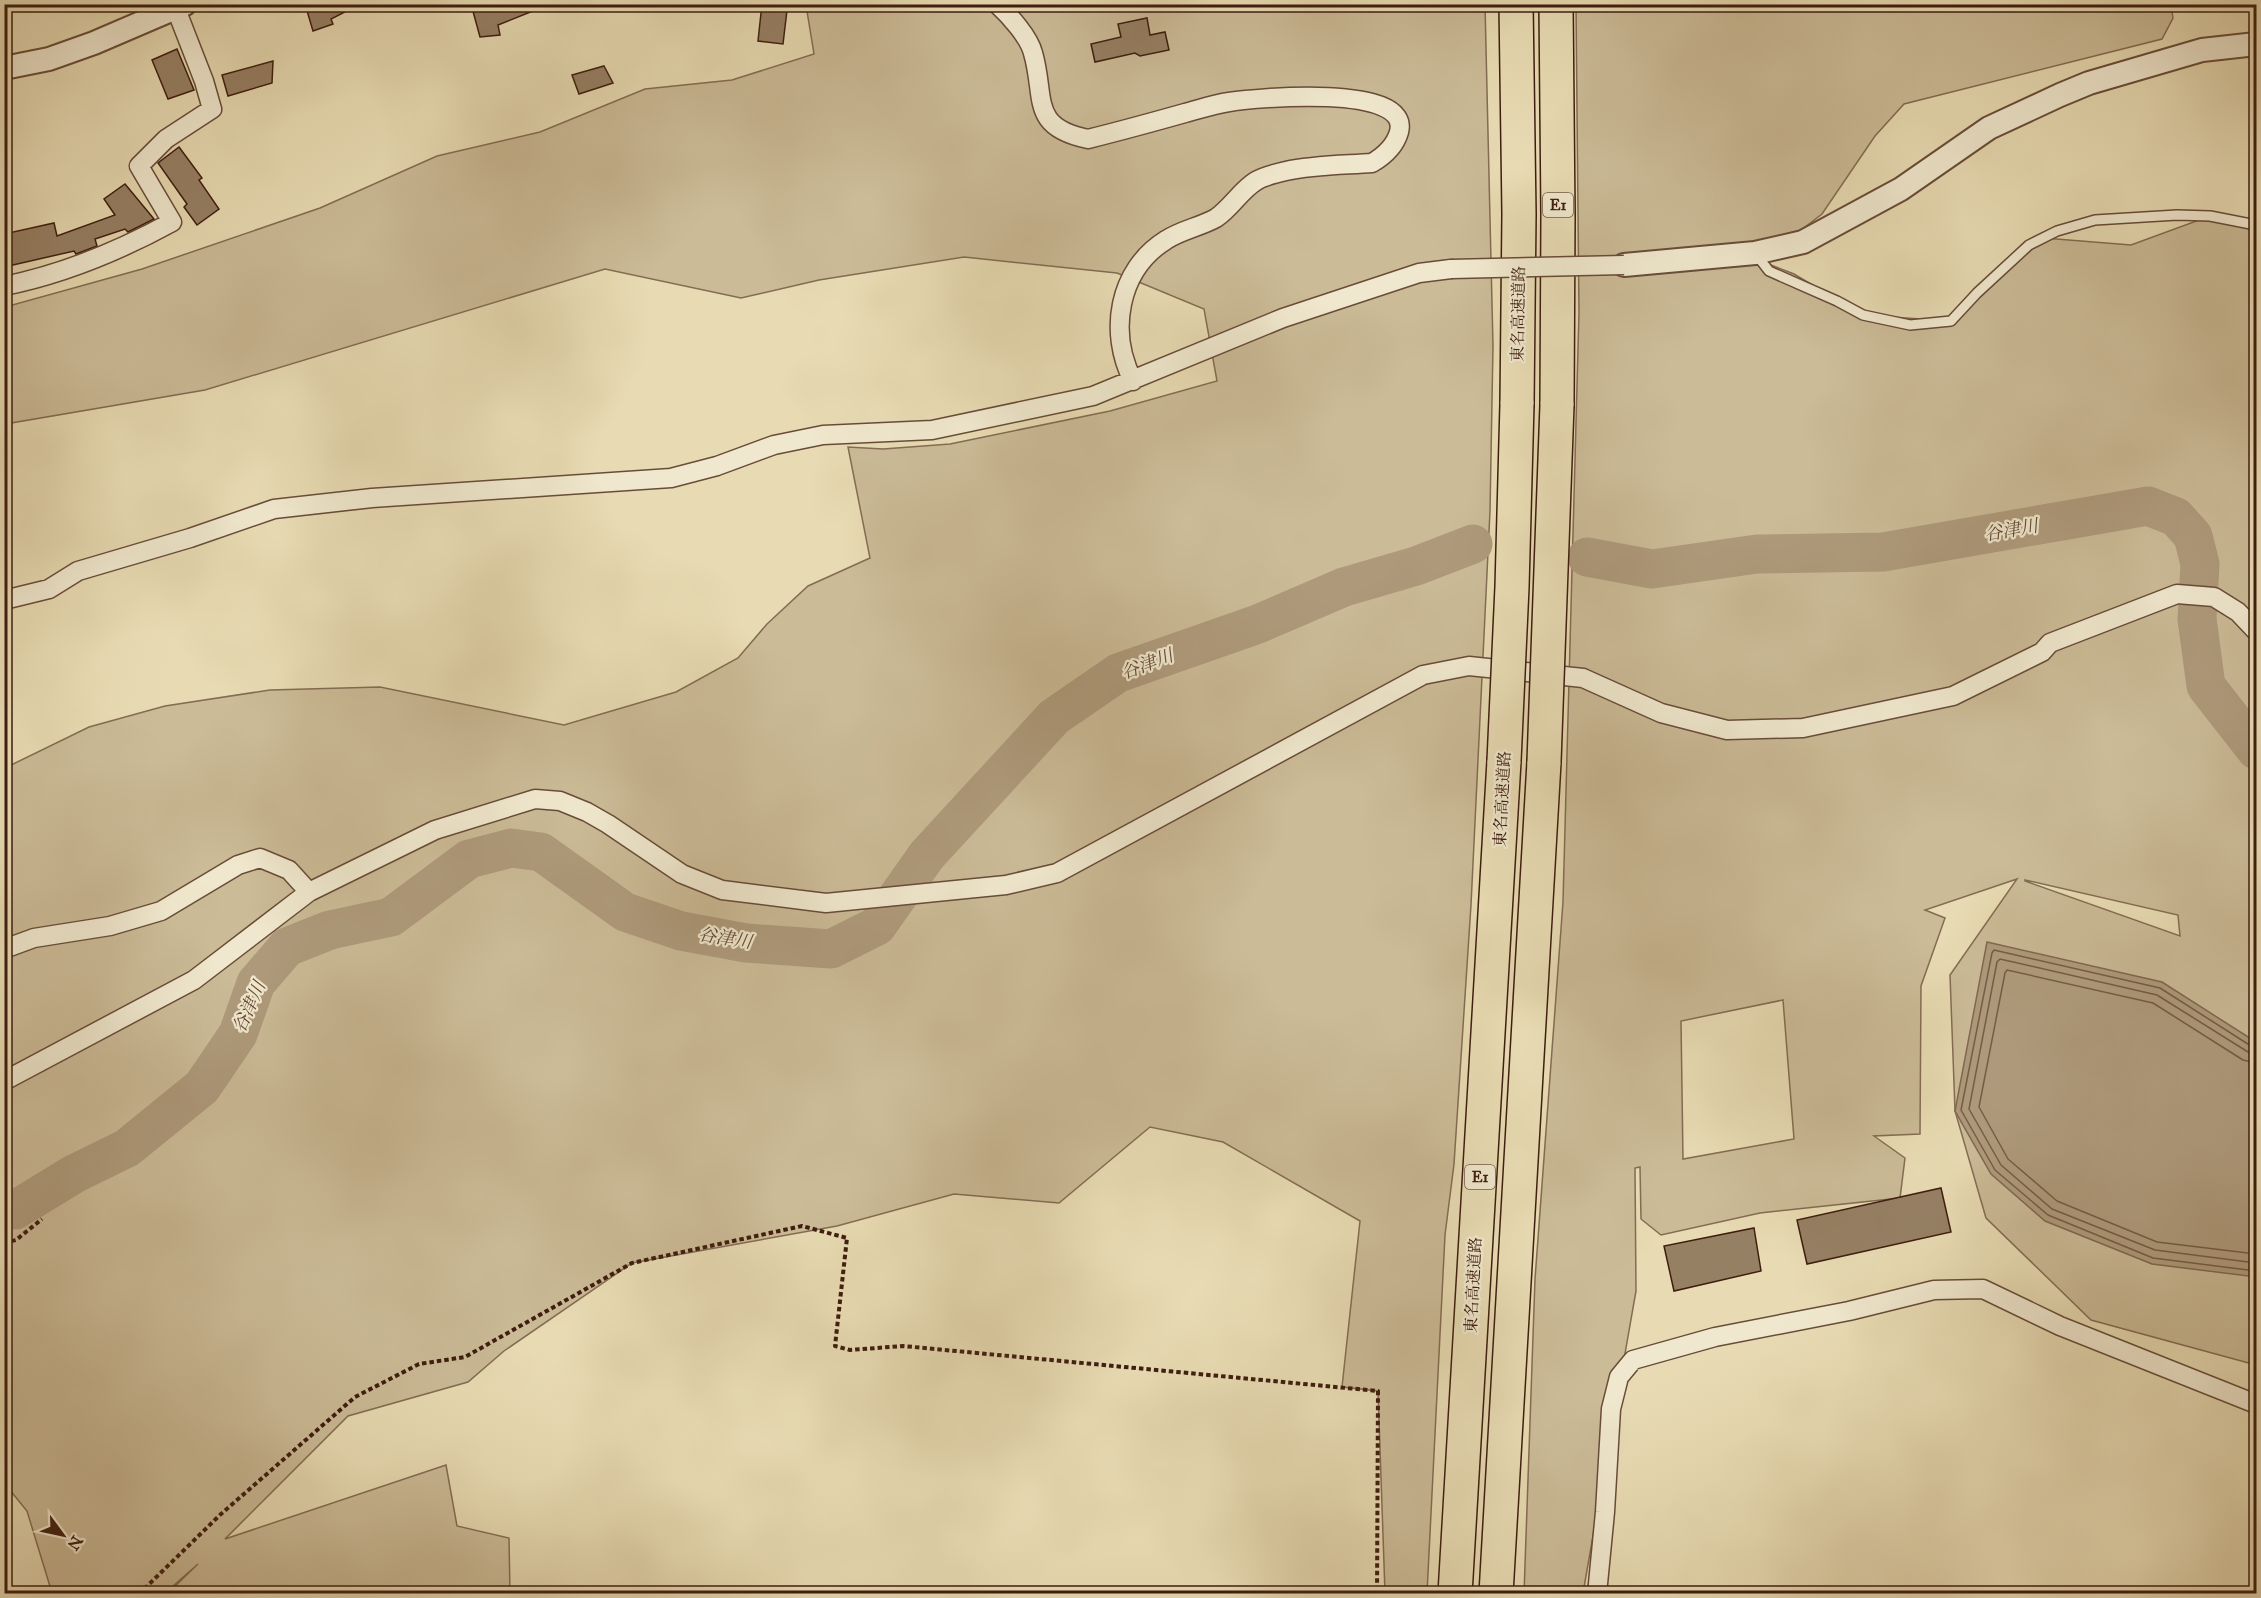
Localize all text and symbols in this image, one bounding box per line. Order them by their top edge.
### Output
road number: E1 [1543,193,1573,217]
street label: 東名高速道路 [1508,266,1528,362]
water label: 谷津川 [1983,514,2041,546]
water label: 谷津川 [1118,643,1178,684]
street label: 東名高速道路 [1490,751,1514,847]
water label: 谷津川 [697,923,755,953]
water label: 谷津川 [228,976,271,1036]
road number: E1 [1465,1165,1495,1189]
street label: 東名高速道路 [1461,1237,1485,1333]
north arrow [33,1505,93,1565]
text: N [63,1532,87,1554]

